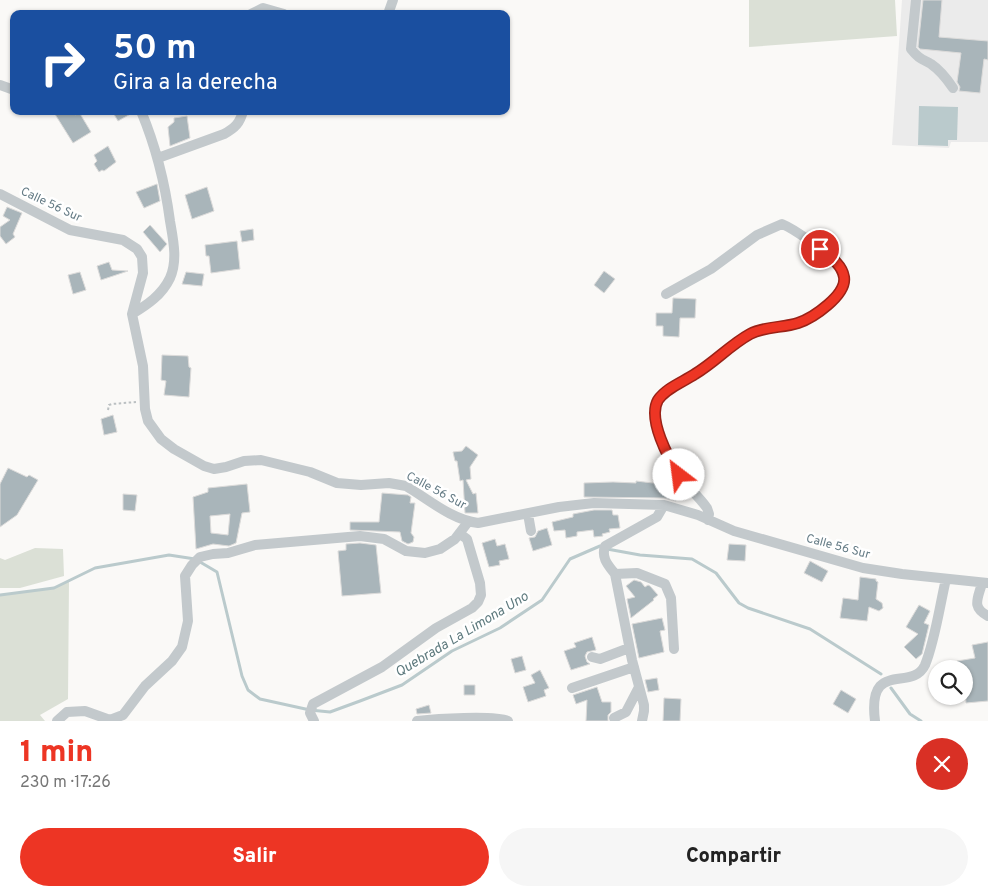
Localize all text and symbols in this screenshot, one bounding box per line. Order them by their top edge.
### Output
text: 50 m [113,27,197,71]
icon: right [30,30,95,95]
text: Gira a la derecha [113,70,278,97]
street label: Calle 56 Sur [18,184,84,226]
pin [799,228,841,270]
icon: arrive [806,235,834,263]
position arrow [652,448,704,500]
street label: Calle 56 Sur [403,468,469,514]
street label: Calle 56 Sur [804,531,872,563]
water label: Quebrada La Limona Uno [392,588,532,682]
map controls [928,660,973,705]
button: search [928,660,973,705]
text: 1 min [20,735,93,772]
button: close [916,738,968,790]
text: 230 m · 17:26 [20,773,111,793]
button: Salir [20,828,489,886]
button: Compartir [499,828,968,886]

